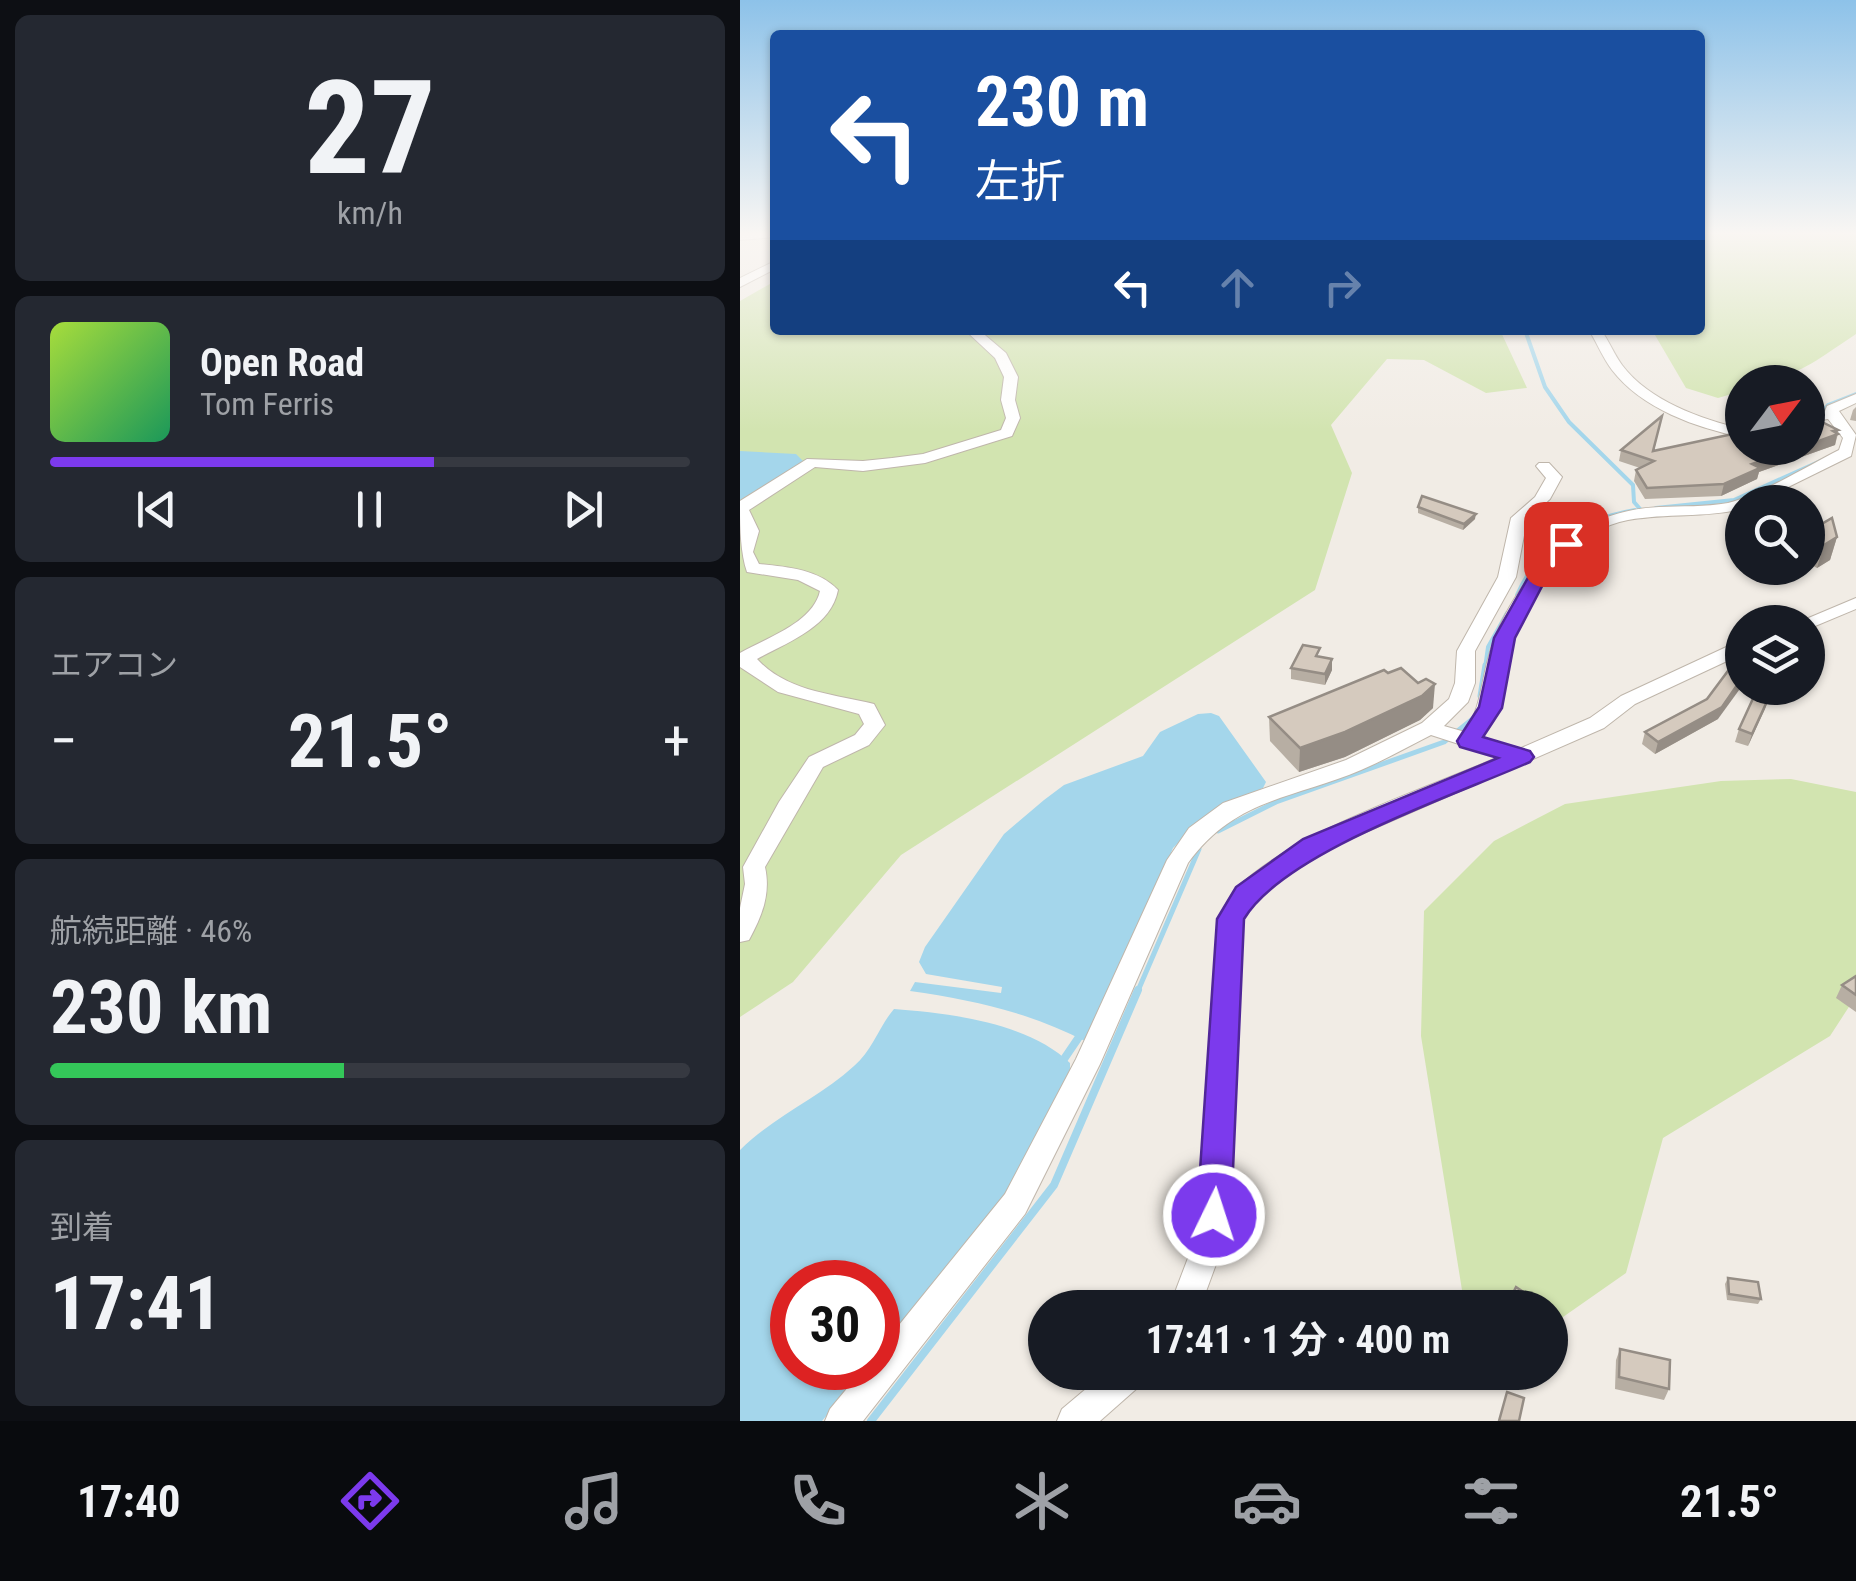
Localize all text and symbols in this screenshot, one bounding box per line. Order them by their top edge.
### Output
text: 27 [304,52,436,205]
text: 230 m [975,61,1149,143]
icon: left [810,70,940,200]
text: 左折 [975,155,1065,208]
text: km/h [337,194,403,232]
icon: left [1105,260,1160,315]
icon: ahead [1210,260,1265,315]
icon: right [1315,260,1370,315]
text: Open Road [200,341,364,385]
north arrow [1725,365,1825,465]
map controls [1725,365,1825,705]
text: Tom Ferris [200,385,334,423]
icon: previous [129,482,184,537]
icon: pause [342,482,397,537]
icon: next [556,482,611,537]
button: search [1725,485,1825,585]
pin [1524,502,1609,587]
icon: arrive [1539,517,1594,572]
button: layers [1725,605,1825,705]
text: エアコン [50,646,178,684]
text: 21.5° [288,697,452,785]
text: − [50,709,78,773]
text: + [663,709,690,773]
text: 航続距離 · 46% [50,912,252,950]
text: 230 km [50,963,272,1051]
position arrow [1162,1163,1266,1267]
text: 到着 [50,1208,114,1246]
text: 17:41 [50,1259,222,1347]
speed limit sign: 30 [770,1260,900,1390]
text: 17:41 · 1 分 · 400 m [1146,1318,1450,1362]
icon: directions [335,1466,405,1536]
icon: music [559,1466,629,1536]
icon: phone [783,1466,853,1536]
icon: climate [1007,1466,1077,1536]
icon: car [1232,1466,1302,1536]
icon: filters [1456,1466,1526,1536]
text: 17:40 [77,1475,180,1528]
text: 21.5° [1680,1475,1779,1528]

